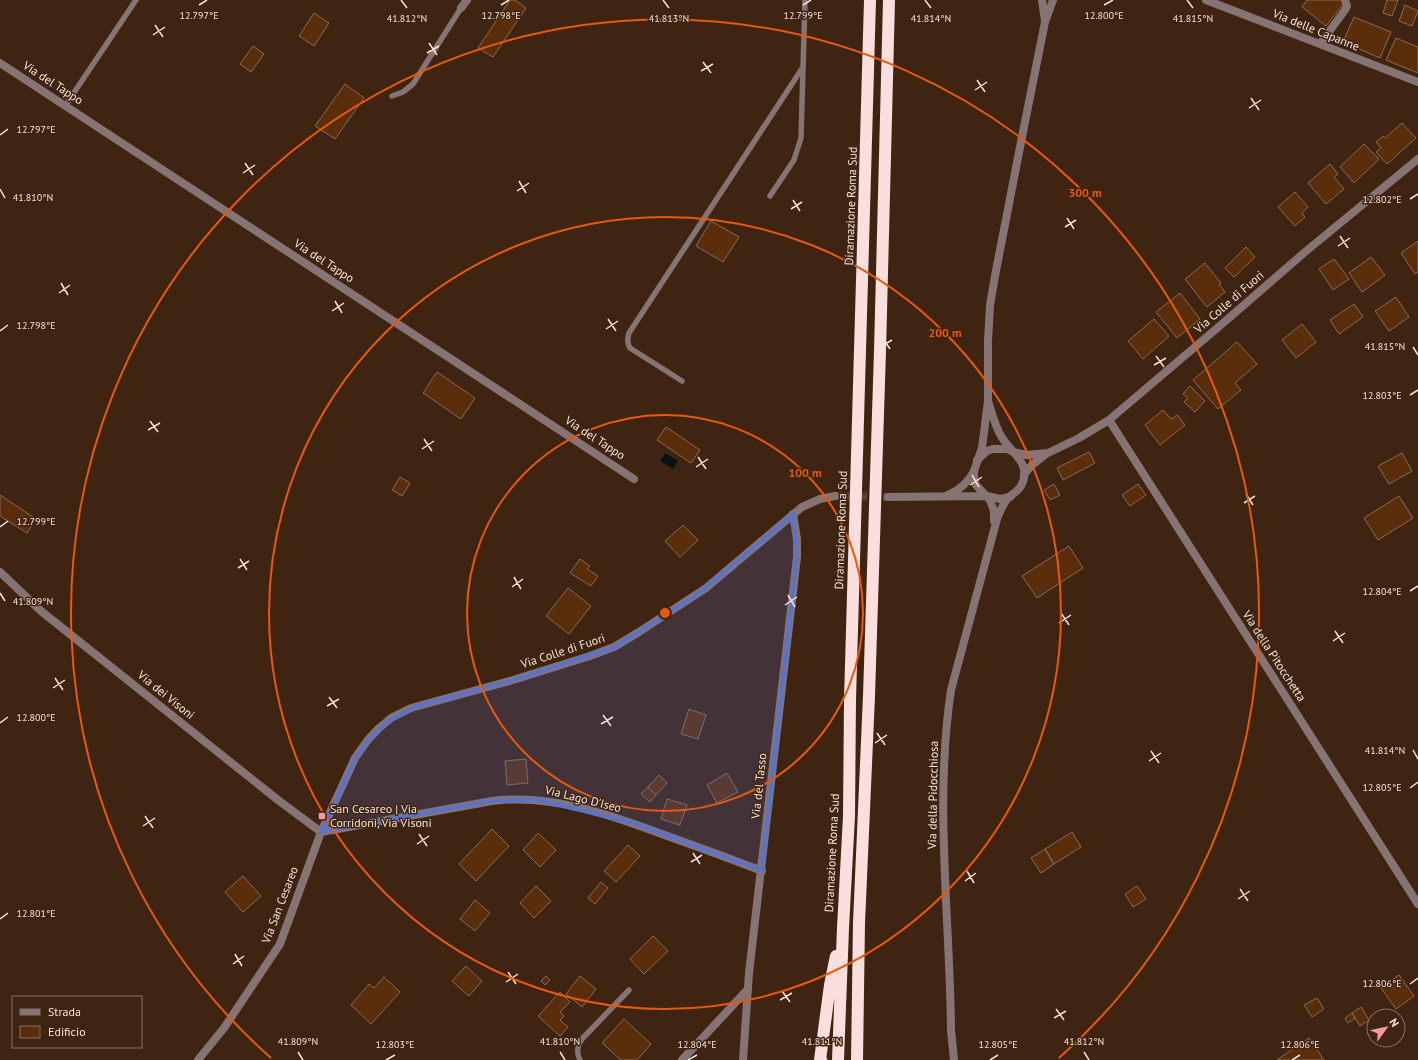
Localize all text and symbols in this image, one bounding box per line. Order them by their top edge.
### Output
street label: Via delle Capanne [1270,5,1362,54]
text: 12.797°E [180,9,219,22]
text: 12.798°E [482,9,521,22]
text: 12.799°E [784,9,823,22]
text: 12.800°E [1085,9,1124,22]
text: 41.812°N [387,12,427,25]
text: 41.813°N [649,12,689,25]
text: 41.814°N [911,12,951,25]
text: 41.815°N [1173,12,1213,25]
street label: Via del Tappo [19,57,86,108]
text: 12.797°E [17,123,56,136]
street label: Diramazione Roma Sud [841,146,860,266]
text: 300 m [1068,185,1102,200]
text: 41.810°N [13,191,53,204]
text: 12.802°E [1363,193,1402,206]
street label: Via del Tappo [290,235,357,286]
street label: Via Colle di Fuori [1190,267,1267,337]
text: 12.798°E [17,319,56,332]
text: 200 m [928,325,962,340]
text: 41.815°N [1365,340,1405,353]
text: 12.803°E [1363,389,1402,402]
street label: Via del Tappo [561,412,628,463]
text: 100 m [788,465,822,480]
street label: Diramazione Roma Sud [831,470,850,590]
text: 12.799°E [17,515,56,528]
text: 12.804°E [1363,585,1402,598]
text: 41.809°N [13,595,53,608]
centre of rings [658,606,672,620]
street label: Via della Pitocchetta [1239,607,1309,704]
street label: Via Colle di Fuori [518,630,607,672]
street label: Via dei Visoni [134,666,198,722]
text: 12.800°E [17,711,56,724]
street label: Via della Pidocchiosa [924,741,941,850]
text: 41.814°N [1365,744,1405,757]
street label: Via del Tasso [747,752,769,821]
text: 12.805°E [1363,781,1402,794]
street label: Via Lago D'Iseo [542,782,623,815]
street label: Diramazione Roma Sud [821,793,842,913]
place label: San Cesareo | Via Corridoni, Via Visoni [330,801,432,830]
marker: San Cesareo | Via Corridoni, Via Visoni [317,811,327,821]
street label: Via San Cesareo [258,864,301,946]
text: 12.801°E [17,907,56,920]
text: 12.806°E [1363,977,1402,990]
legend [12,996,142,1048]
text: Strada [48,1004,81,1019]
north arrow [1366,1008,1406,1048]
text: N [1387,1016,1402,1029]
text: Edificio [48,1024,86,1039]
text: 41.809°N [278,1035,318,1048]
text: 41.810°N [540,1035,580,1048]
text: 41.811°N [802,1035,842,1048]
text: 41.812°N [1064,1035,1104,1048]
text: 12.803°E [376,1038,415,1051]
text: 12.804°E [678,1038,717,1051]
text: 12.805°E [979,1038,1018,1051]
text: 12.806°E [1281,1038,1320,1051]

